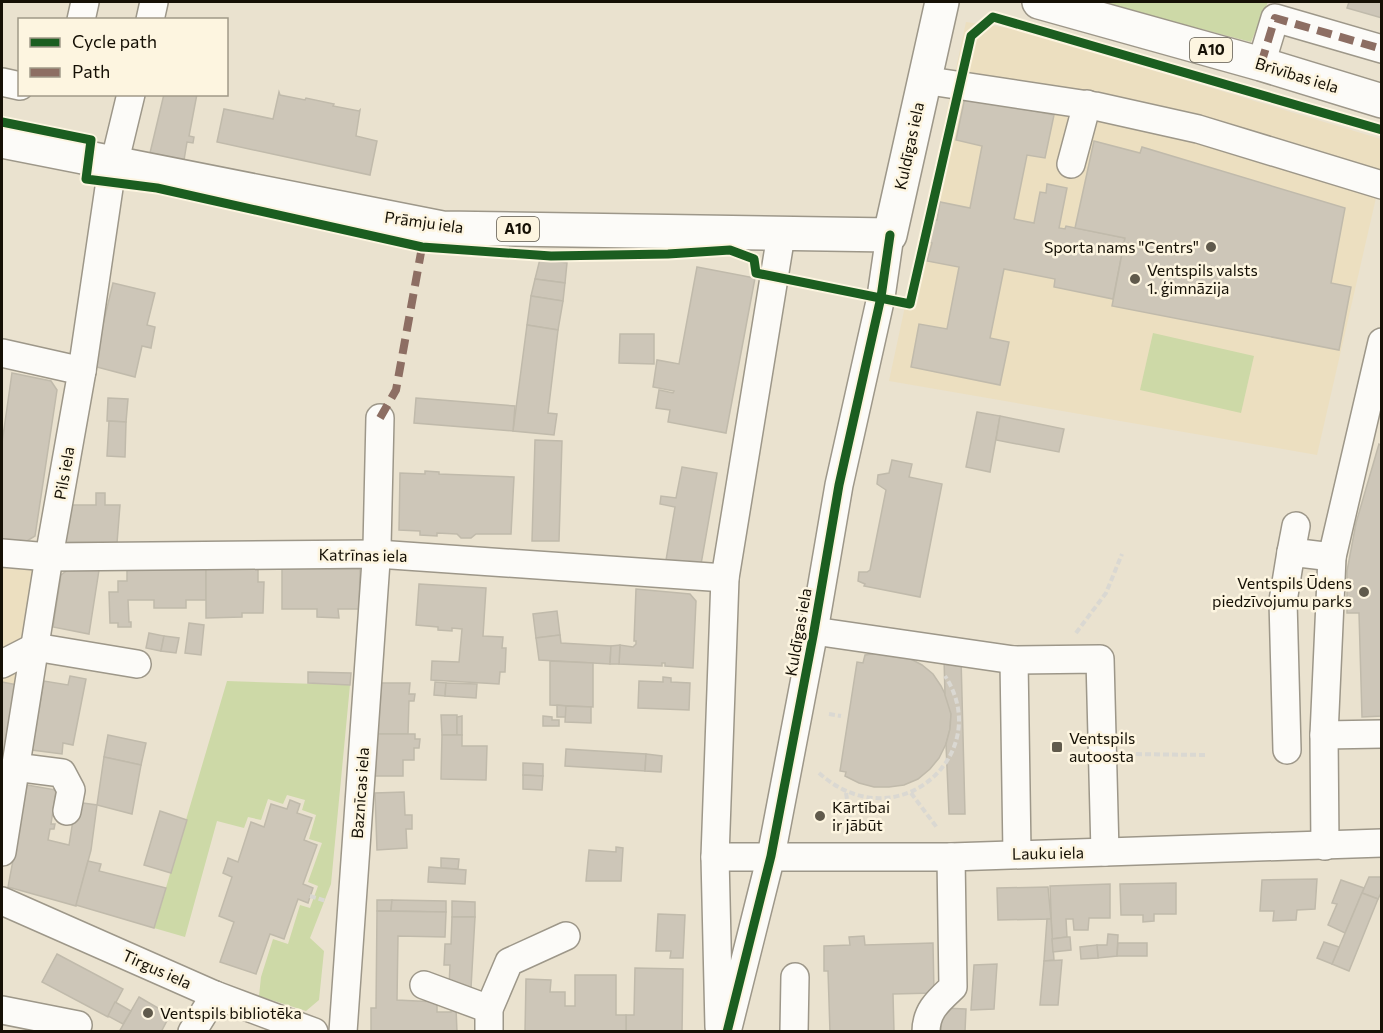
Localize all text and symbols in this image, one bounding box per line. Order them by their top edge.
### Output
legend [18,18,228,96]
text: Cycle path [72,30,157,52]
road number: A10 [1190,38,1232,62]
street label: Brīvības iela [1253,53,1341,96]
text: Path [72,60,110,82]
street label: Kuldīgas iela [890,100,927,191]
street label: Prāmju iela [383,207,465,236]
road number: A10 [497,217,539,241]
place label: Sporta nams "Centrs" [1044,237,1199,256]
marker: Sporta nams "Centrs" [1204,240,1218,254]
place label: Ventspils valsts 1. ģimnāzija [1147,260,1258,297]
marker: Ventspils valsts 1. ģimnāzija [1128,272,1142,286]
street label: Pils iela [50,445,78,501]
street label: Katrīnas iela [318,544,408,565]
place label: Ventspils Ūdens piedzīvojumu parks [1212,573,1352,610]
marker: Ventspils Ūdens piedzīvojumu parks [1357,585,1371,599]
street label: Kuldīgas iela [780,586,815,677]
place label: Ventspils autoosta [1069,728,1135,765]
marker: Ventspils autoosta [1050,740,1064,754]
street label: Baznīcas iela [347,747,372,839]
place label: Kārtībai ir jābūt [832,797,890,834]
marker: Kārtībai ir jābūt [813,809,827,823]
street label: Lauku iela [1012,842,1084,863]
street label: Tirgus iela [120,945,195,992]
place label: Ventspils bibliotēka [160,1003,302,1022]
marker: Ventspils bibliotēka [141,1006,155,1020]

